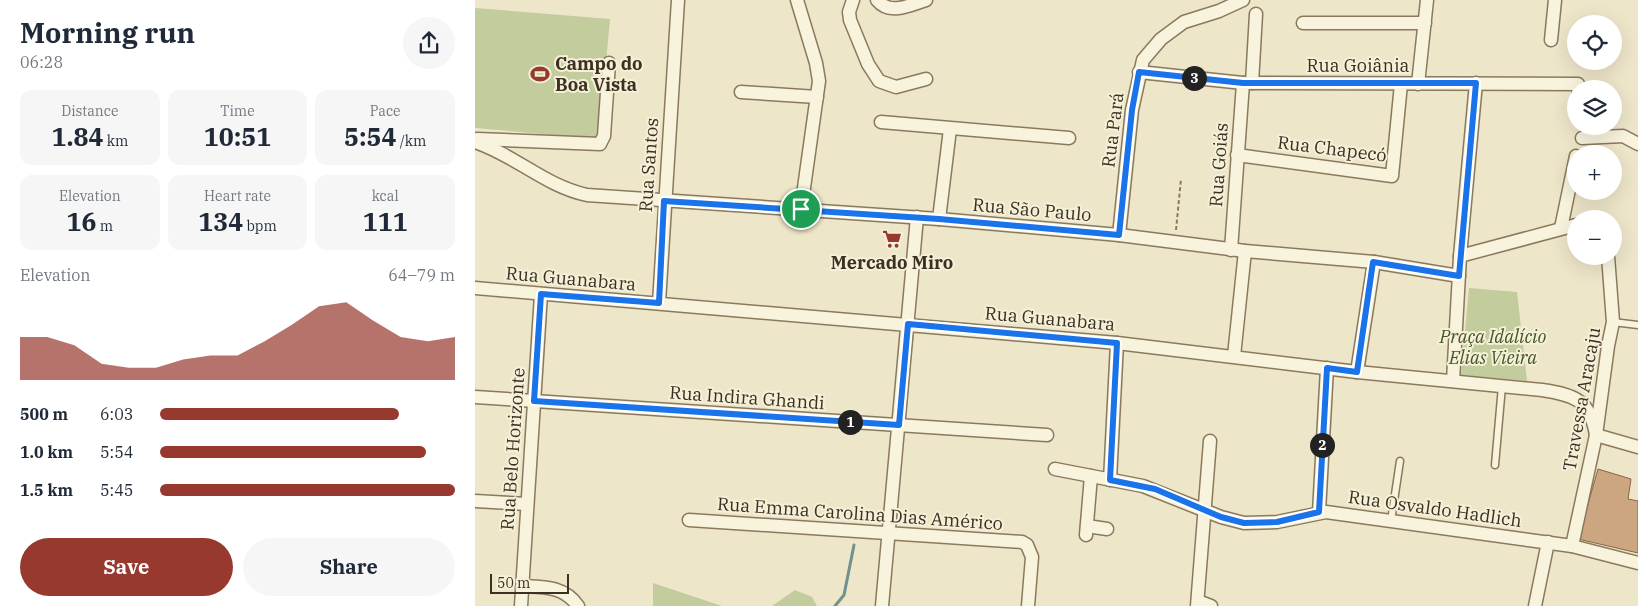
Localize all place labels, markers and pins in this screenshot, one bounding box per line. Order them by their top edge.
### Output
place label: Campo do Boa Vista [555,52,643,96]
sports icon: Campo do Boa Vista [529,63,551,85]
pin: 3 [1181,66,1207,90]
pin [780,188,822,230]
supermarket icon: Mercado Miro [881,228,903,250]
place label: Mercado Miro [831,251,953,274]
pin: 1 [837,410,863,434]
pin: 2 [1309,432,1335,458]

